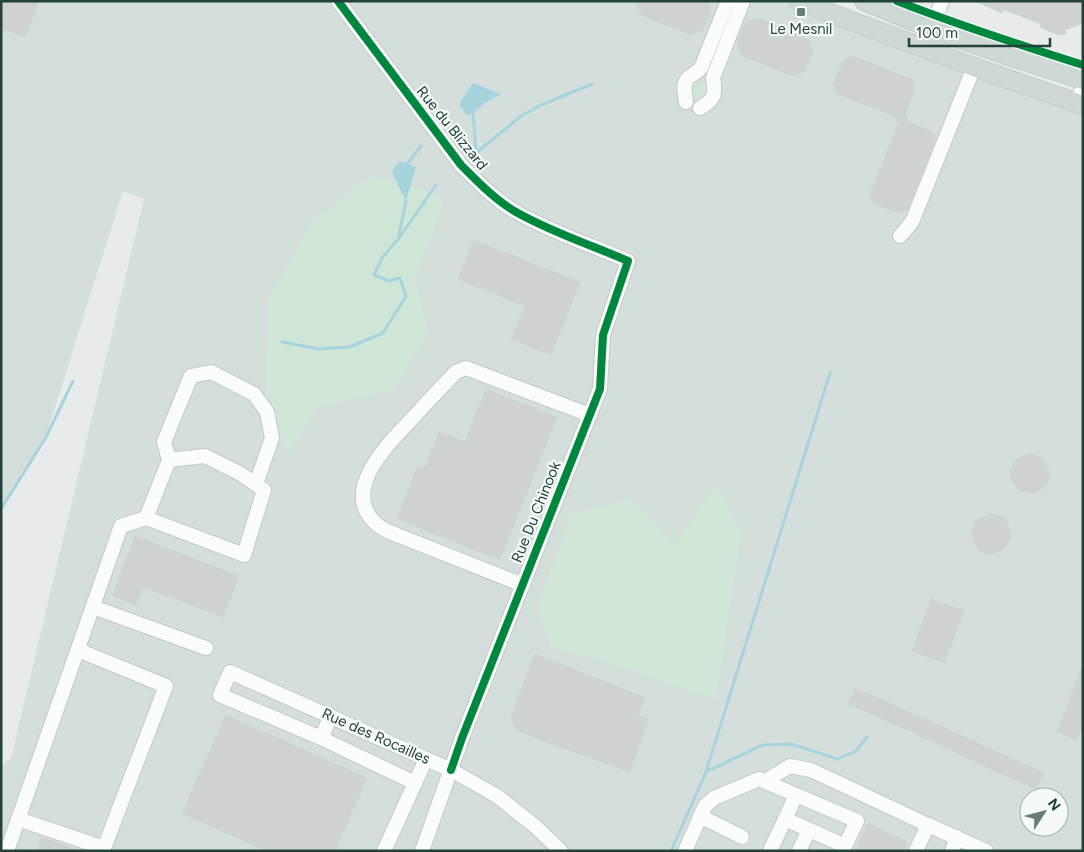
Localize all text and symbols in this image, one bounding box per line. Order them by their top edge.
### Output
marker: Le Mesnil [795,6,807,18]
scale bar [909,15,1050,47]
place label: Le Mesnil [770,20,832,38]
text: 100 m [916,24,958,42]
street label: Rue du Blizzard [413,82,491,174]
street label: Rue Du Chinook [507,458,565,565]
street label: Rue des Rocailles [319,704,433,768]
north arrow [1019,787,1069,837]
text: N [1044,795,1064,814]

